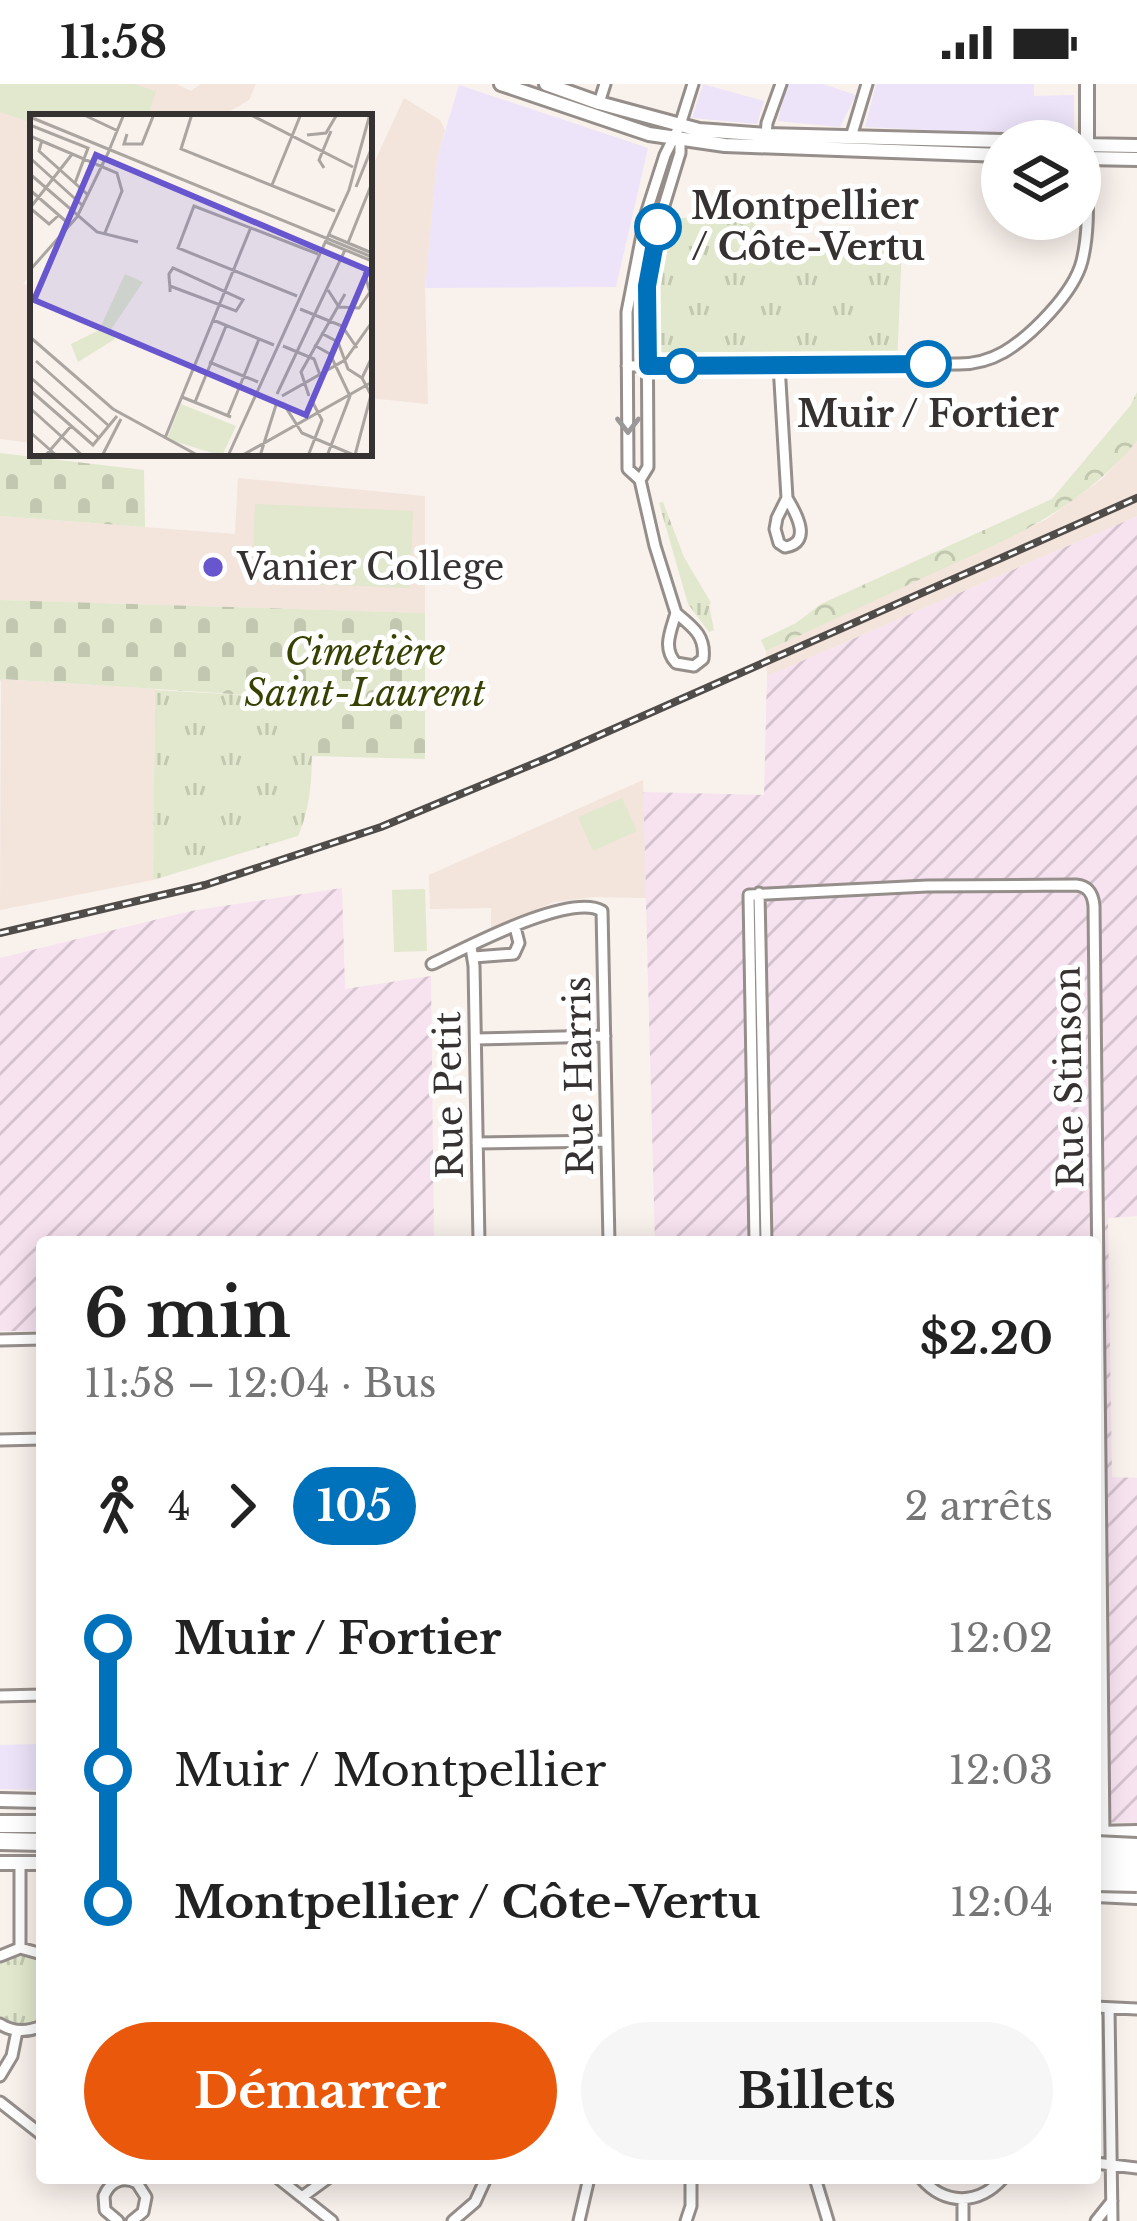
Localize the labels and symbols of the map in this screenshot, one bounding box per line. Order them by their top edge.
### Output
inset map [30,114,372,456]
place label: Montpellier / Côte-Vertu [691,184,925,270]
marker: Montpellier / Côte-Vertu [636,205,680,249]
marker: Muir / Fortier [906,342,950,386]
unlabelled marker [666,350,698,382]
place label: Muir / Fortier [797,392,1059,437]
one-way arrow [615,417,641,435]
place label: Vanier College [236,545,504,590]
marker: Vanier College [200,554,226,580]
park label: Cimetière Saint-Laurent [244,630,486,716]
street label: Rue Stinson [1045,966,1093,1188]
street label: Rue Harris [555,976,603,1176]
street label: Rue Petit [425,1011,473,1179]

